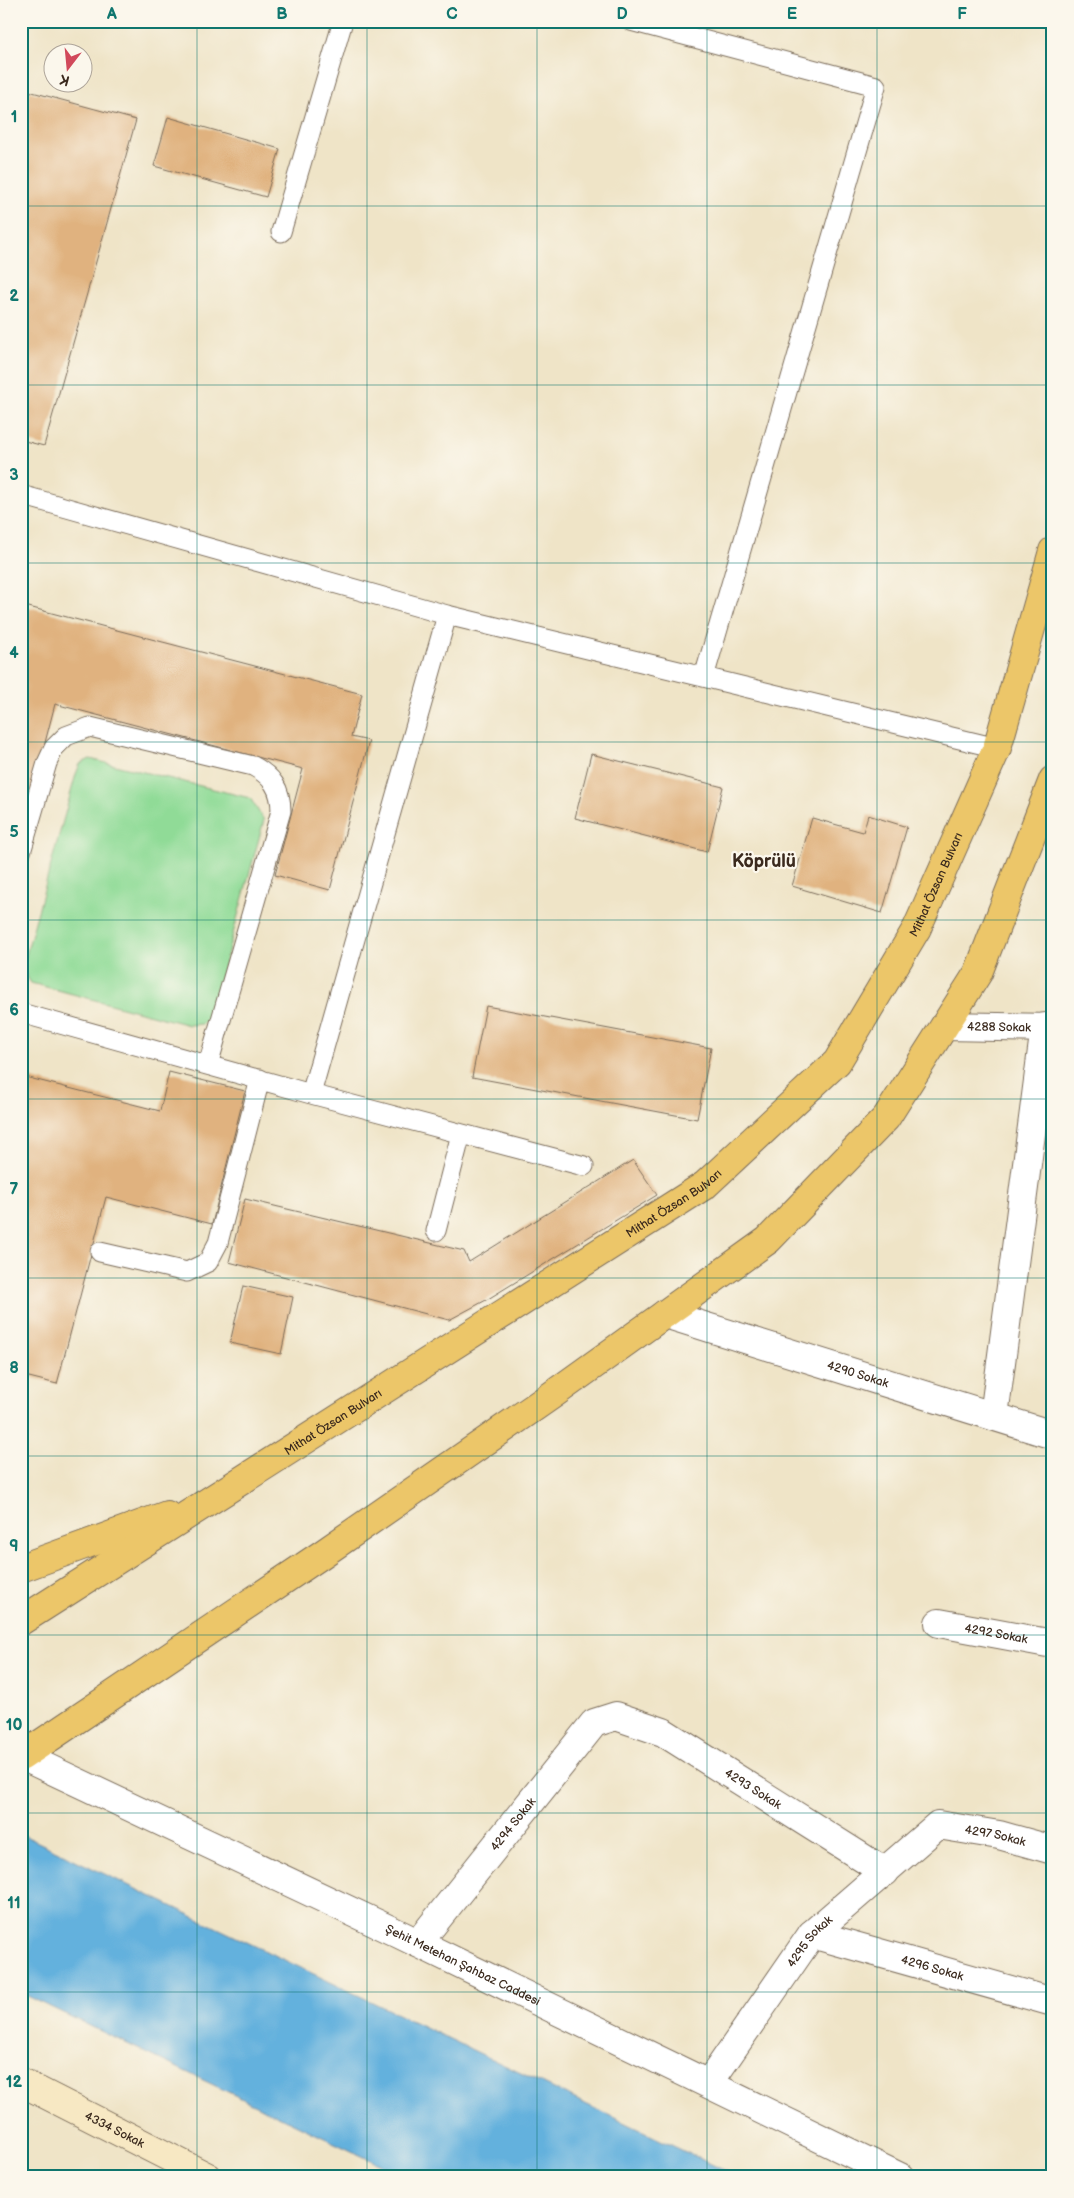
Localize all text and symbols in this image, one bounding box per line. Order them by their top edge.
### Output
text: A [106,5,117,24]
text: B [276,5,288,24]
text: C [446,5,458,24]
text: D [616,5,628,24]
text: E [787,5,797,24]
text: F [957,5,967,24]
north arrow [42,42,92,92]
text: K [57,70,71,90]
text: 1 [11,108,17,127]
text: 2 [9,287,19,306]
text: 3 [9,466,19,485]
text: 4 [9,644,19,663]
text: 5 [9,823,19,842]
street label: Mithat Özsan Bulvarı [906,830,966,939]
district label: Köprülü [732,851,796,872]
text: 6 [9,1001,19,1020]
street label: 4288 Sokak [967,1019,1031,1035]
street label: Mithat Özsan Bulvarı [623,1166,725,1241]
text: 7 [10,1180,19,1199]
street label: 4290 Sokak [825,1357,891,1391]
text: 8 [9,1359,19,1378]
street label: Mithat Özsan Bulvarı [282,1386,385,1459]
text: 9 [9,1537,19,1556]
street label: 4292 Sokak [963,1620,1029,1647]
text: 10 [6,1716,22,1735]
street label: 4293 Sokak [722,1765,784,1812]
street label: 4294 Sokak [487,1794,539,1854]
street label: 4297 Sokak [964,1822,1028,1850]
text: 11 [7,1894,21,1913]
street label: 4295 Sokak [784,1912,836,1970]
street label: Şehit Metehan Şahbaz Caddesi [383,1921,543,2009]
street label: 4296 Sokak [899,1952,965,1984]
text: 12 [6,2073,23,2092]
street label: 4334 Sokak [82,2108,147,2151]

